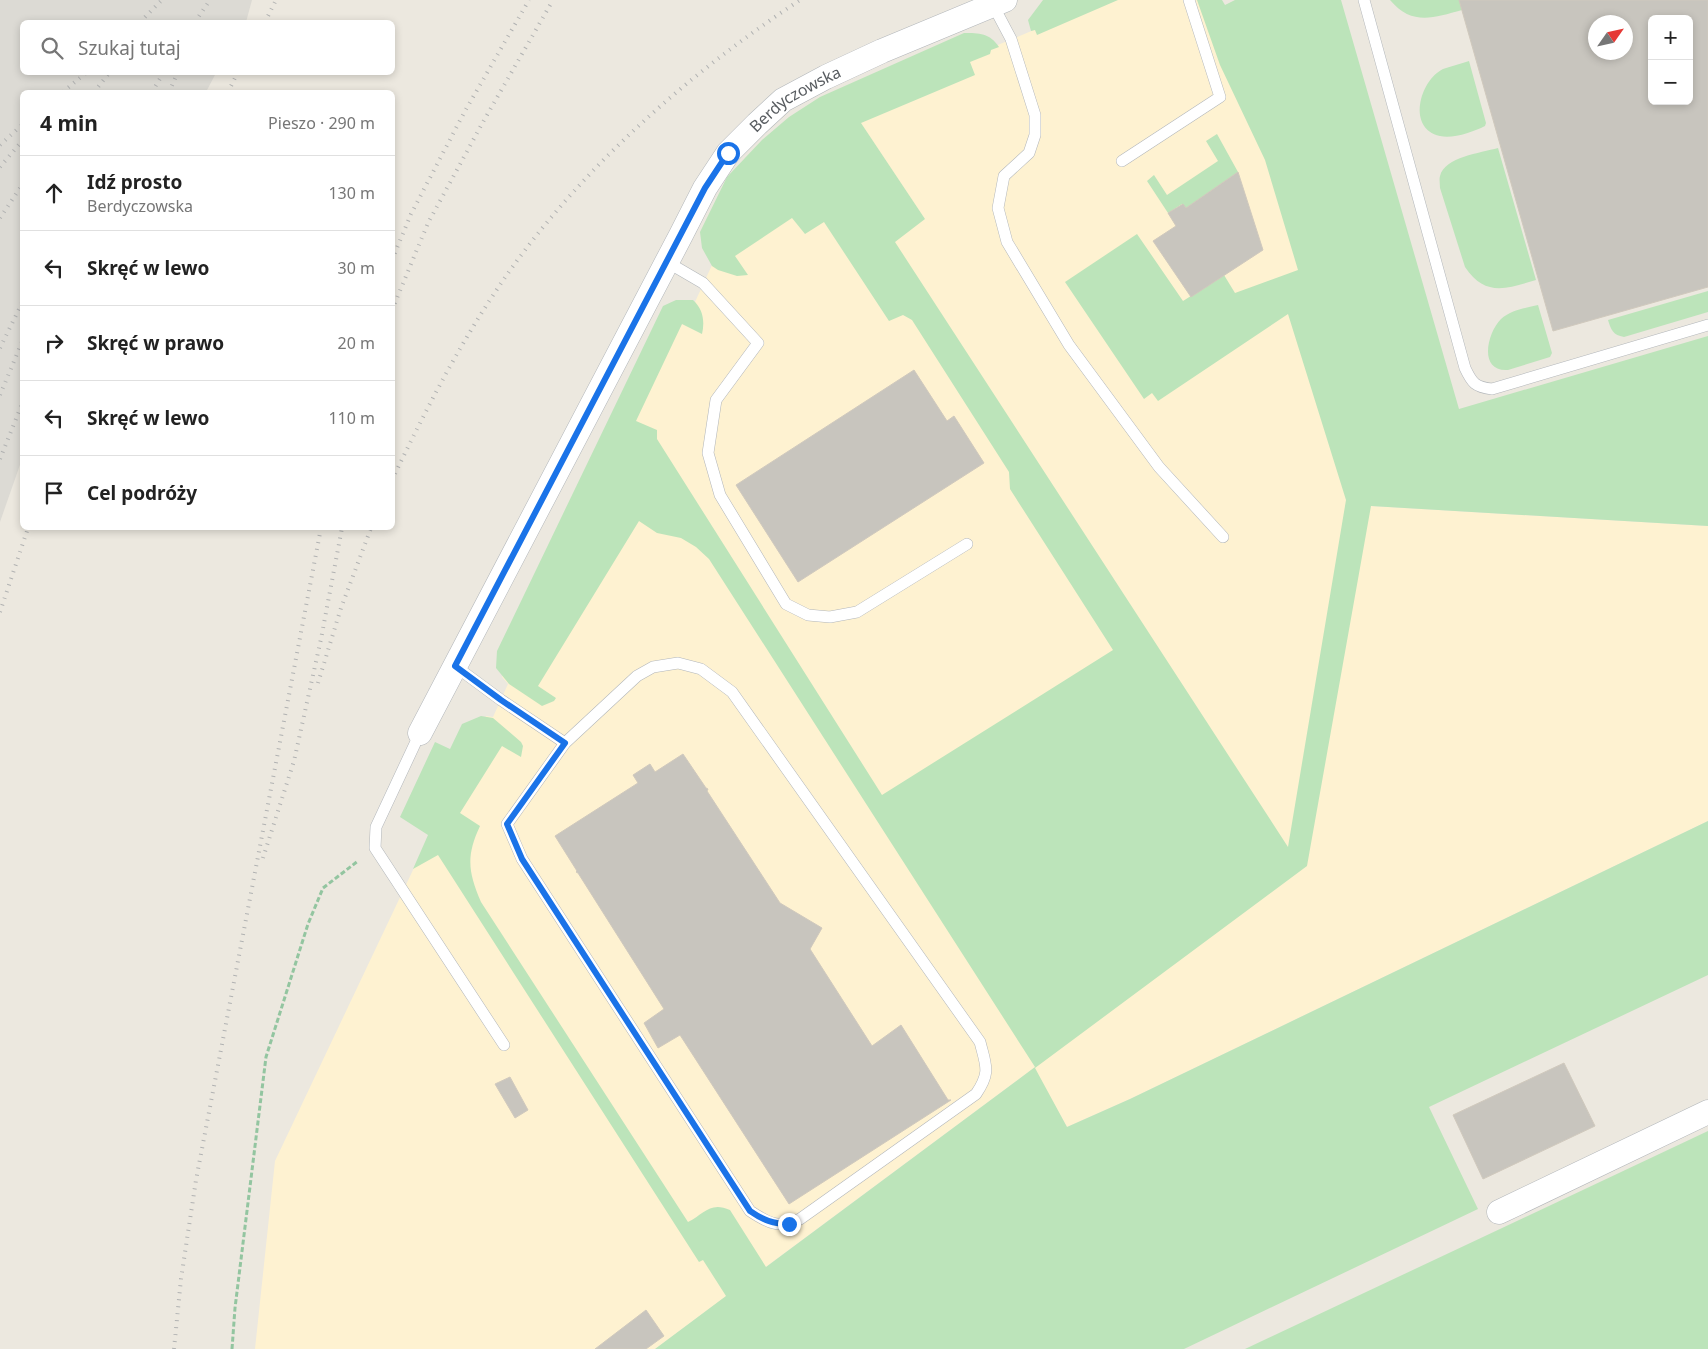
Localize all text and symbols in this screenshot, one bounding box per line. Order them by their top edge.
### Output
north arrow [1588,15,1633,60]
map controls [1648,15,1693,105]
button: + [1648,15,1693,60]
search box [20,20,395,75]
icon: search [38,34,66,62]
text: Szukaj tutaj [78,35,181,61]
button: − [1648,60,1693,105]
street label: Berdyczowska [744,61,844,137]
text: 4 min [40,109,98,137]
text: Pieszo · 290 m [268,112,375,134]
route start [717,142,740,165]
text: Idź prosto [87,169,182,195]
icon: ahead [40,179,68,207]
text: 130 m [328,182,375,204]
text: Berdyczowska [87,195,193,217]
icon: left [40,254,68,282]
text: Skręć w lewo [87,255,209,281]
text: 30 m [338,257,375,279]
icon: right [40,329,68,357]
text: Skręć w prawo [87,330,224,356]
text: 20 m [338,332,375,354]
icon: left [40,404,68,432]
text: Skręć w lewo [87,405,209,431]
text: 110 m [328,407,375,429]
icon: arrive [40,479,68,507]
text: Cel podróży [87,480,197,506]
route end [778,1213,801,1236]

